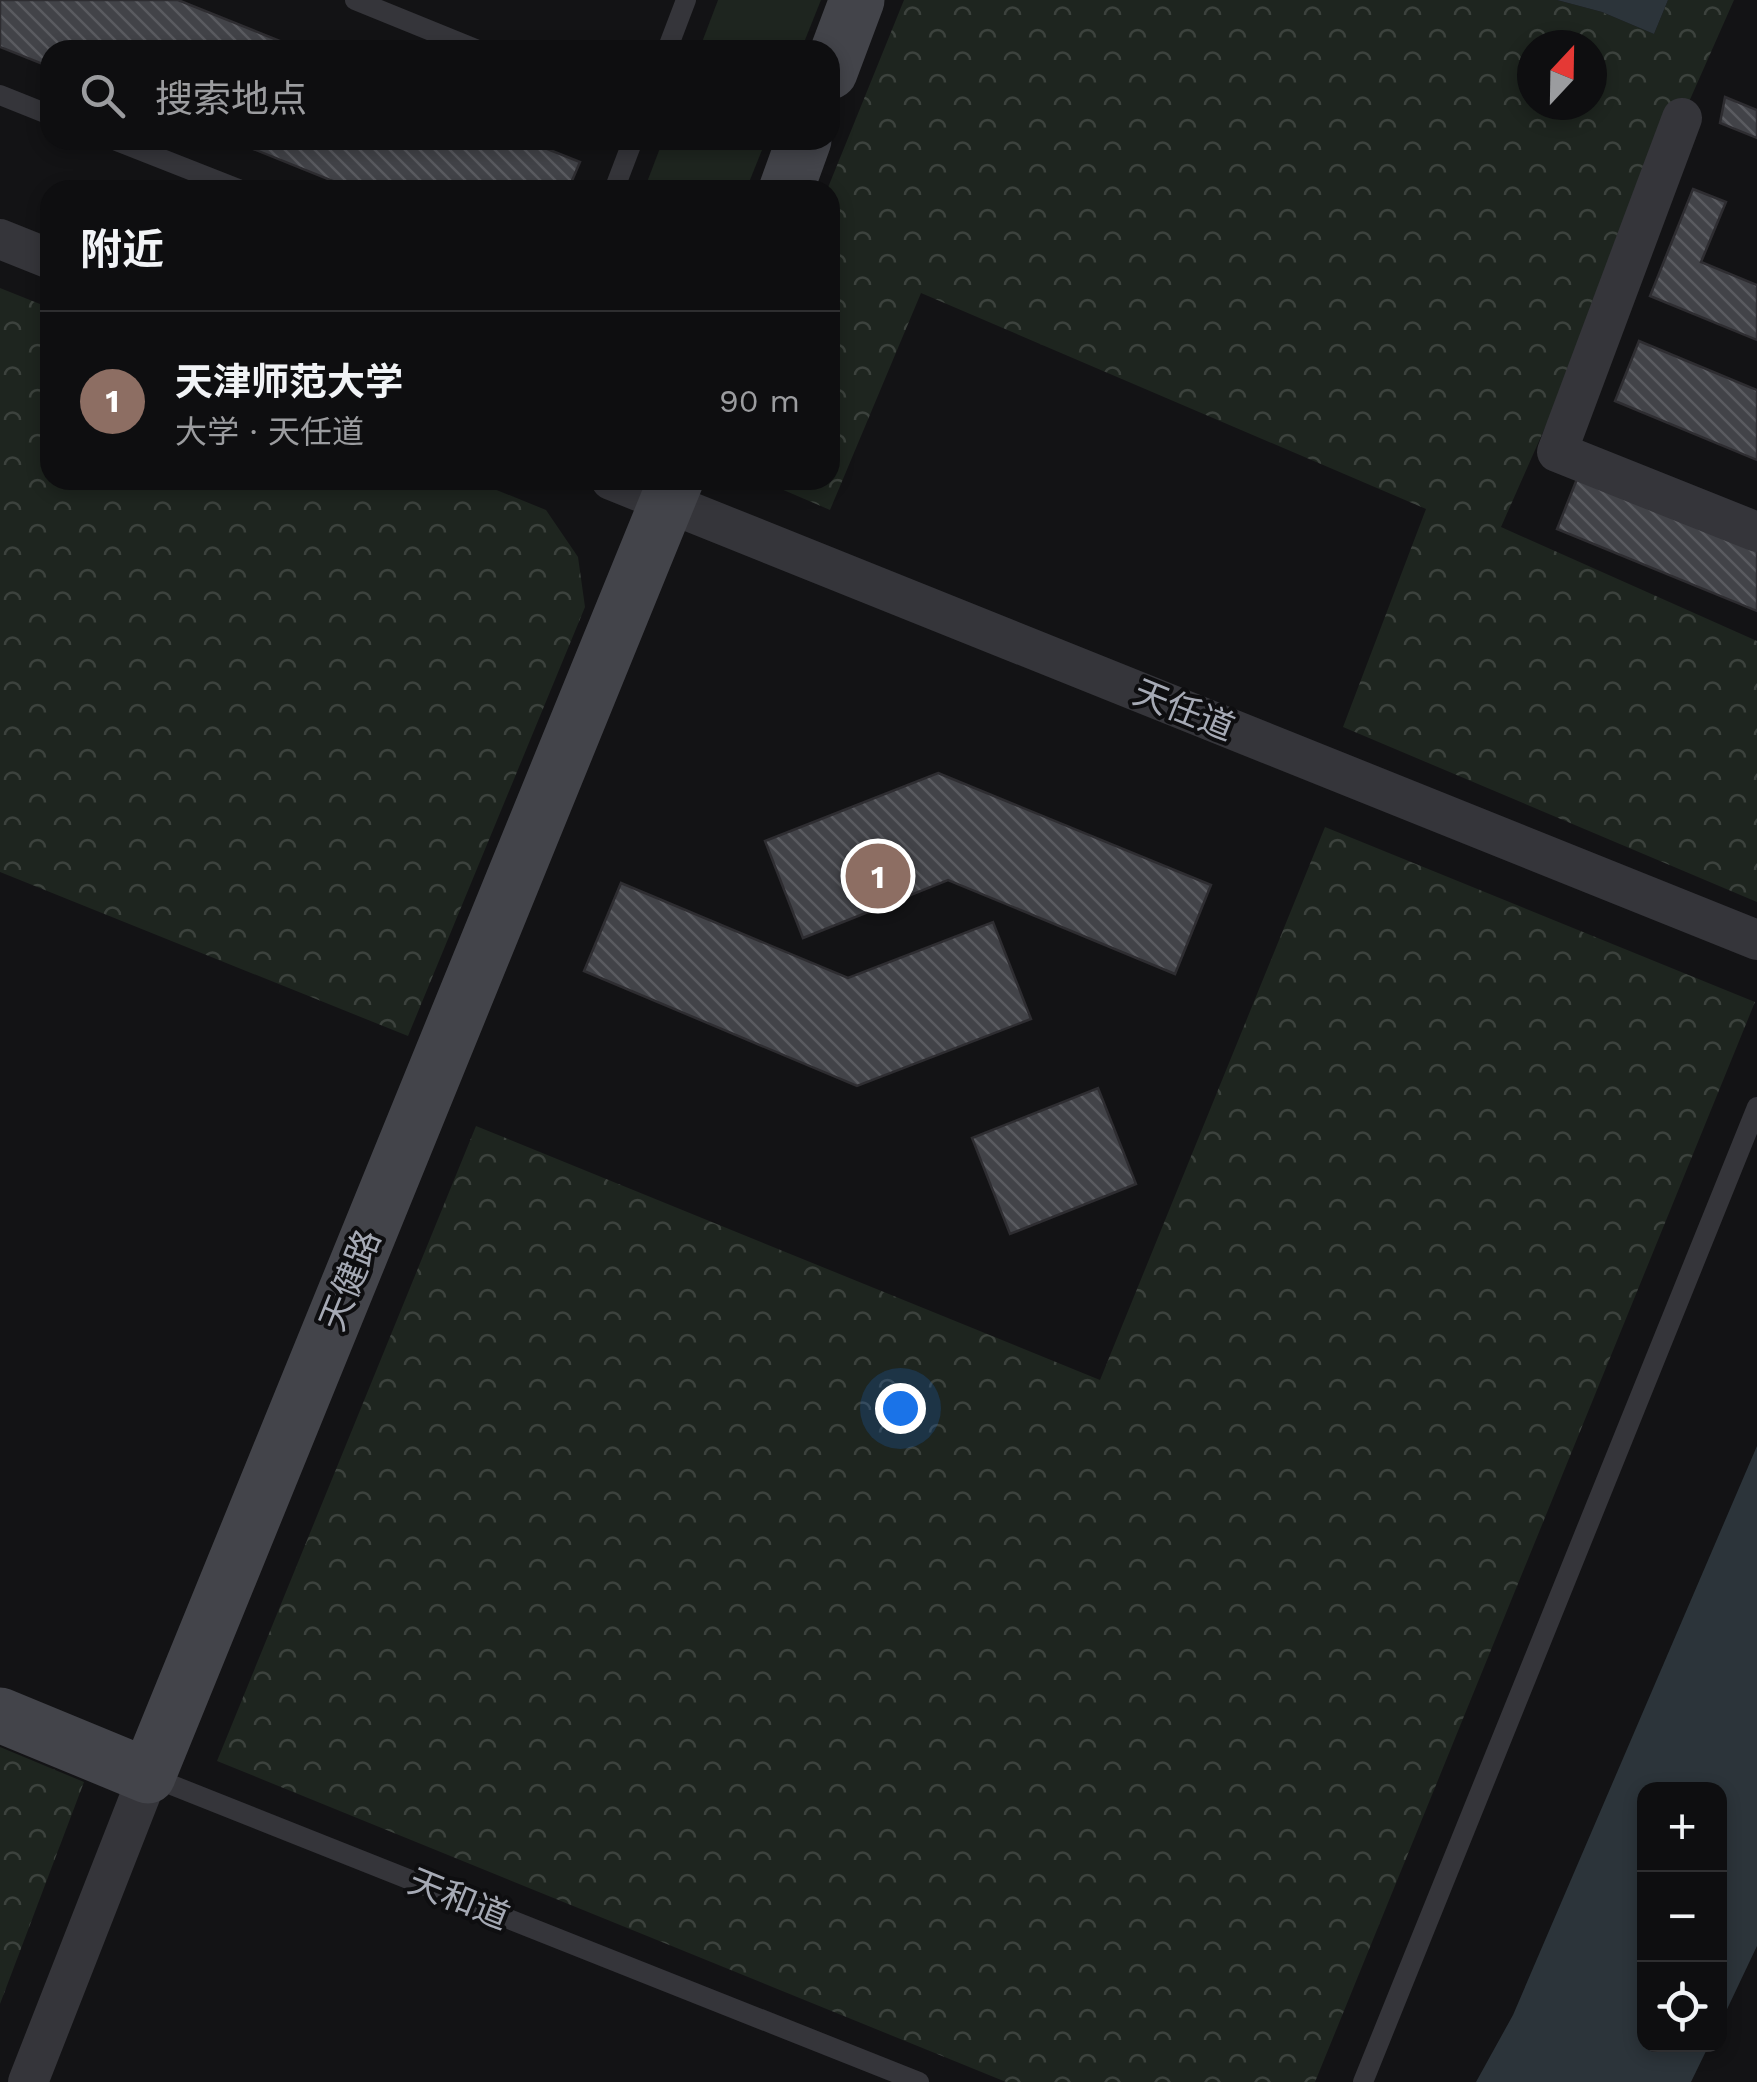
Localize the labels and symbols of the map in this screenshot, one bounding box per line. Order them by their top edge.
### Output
north arrow [1517,30,1607,120]
street label: 天任道 [1127,671,1241,749]
pin: 1 [846,838,910,914]
street label: 天健路 [311,1223,389,1337]
your location [875,1383,926,1434]
street label: 天和道 [402,1860,516,1938]

